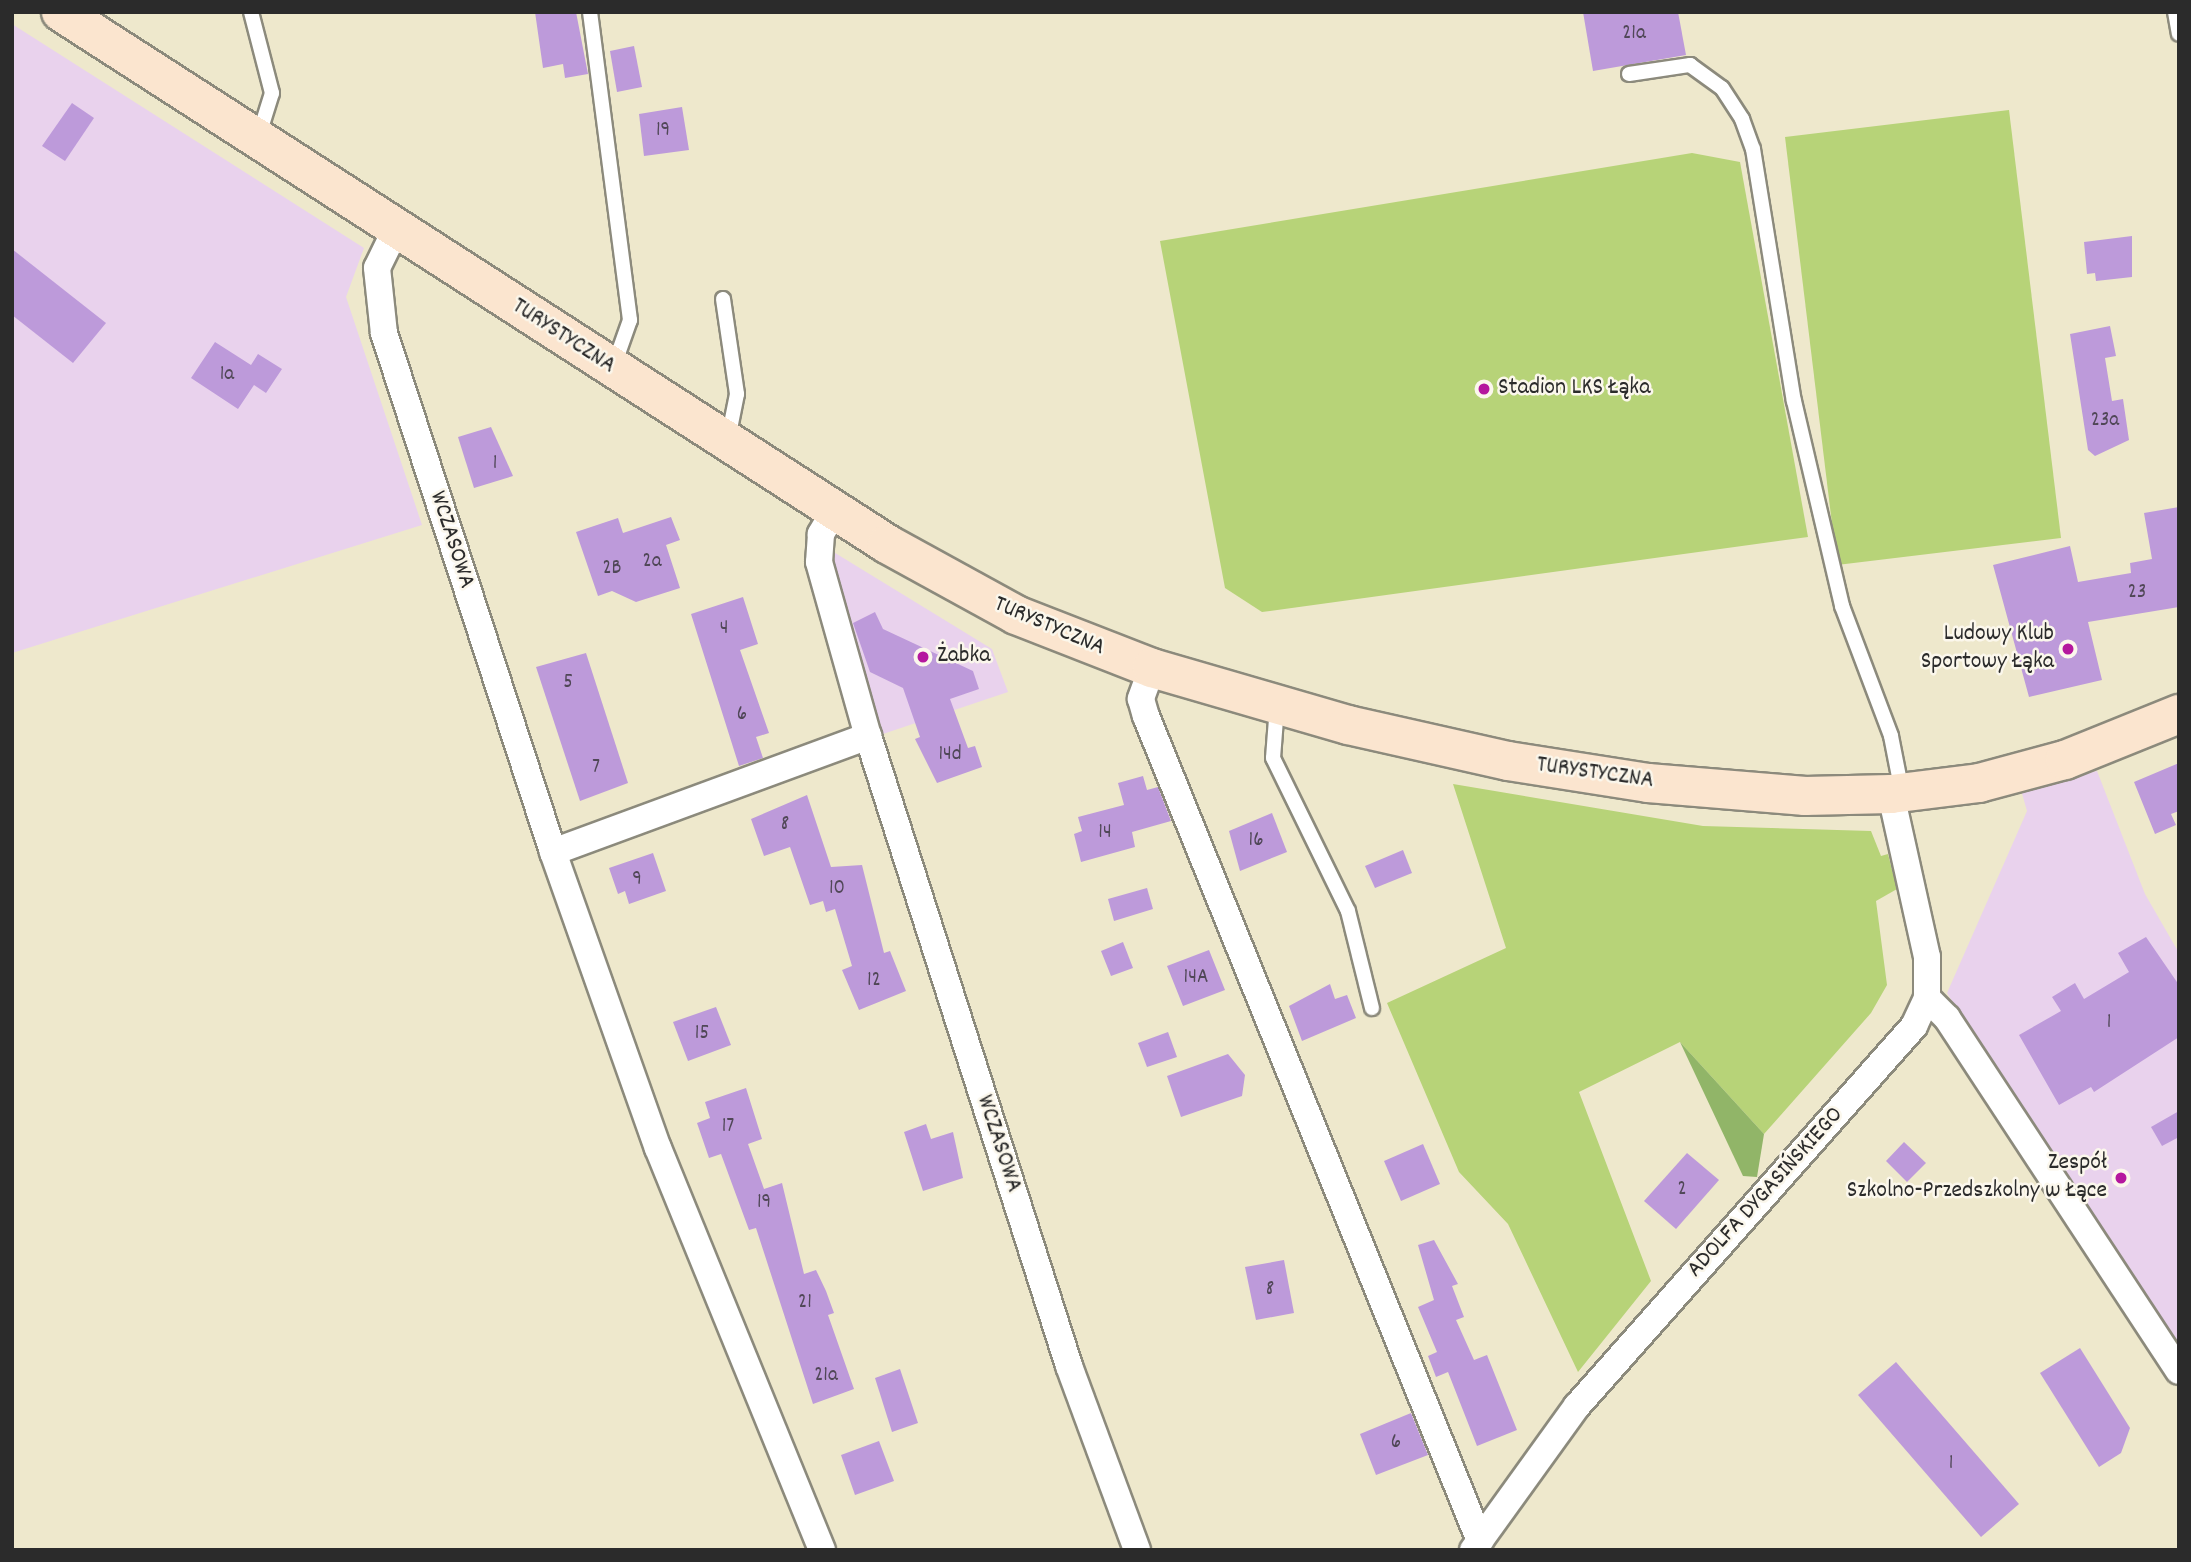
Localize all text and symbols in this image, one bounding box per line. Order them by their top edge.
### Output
house number: 21a [1622,21,1646,47]
house number: 19 [656,118,670,144]
street label: TURYSTYCZNA [506,293,620,381]
house number: 1a [220,362,234,388]
place label: Stadion LKS Łąka [1498,375,1650,403]
marker: Stadion LKS Łąka [1476,381,1492,397]
house number: 23a [2091,408,2119,434]
house number: 1 [493,451,497,477]
street label: WCZASOWA [422,488,480,592]
house number: 2a [642,549,662,575]
house number: 2B [602,556,622,582]
house number: 23 [2128,580,2146,606]
street label: TURYSTYCZNA [989,591,1109,663]
house number: 4 [720,616,728,642]
place label: Ludowy Klub Sportowy Łąka [1921,621,2054,677]
marker: Ludowy Klub Sportowy Łąka [2060,641,2076,657]
place label: Żabka [937,643,990,671]
marker: Żabka [915,649,931,665]
house number: 5 [563,670,573,696]
house number: 6 [737,702,747,728]
house number: 14d [938,742,962,768]
street label: TURYSTYCZNA [1535,752,1655,796]
house number: 7 [592,755,600,781]
house number: 8 [781,812,789,838]
house number: 14 [1098,820,1112,846]
house number: 16 [1249,828,1263,854]
house number: 9 [632,867,642,893]
house number: 10 [829,876,845,902]
house number: 14A [1184,965,1208,991]
house number: 12 [867,968,881,994]
house number: 1 [2107,1010,2111,1036]
house number: 15 [695,1021,709,1047]
street label: WCZASOWA [969,1092,1027,1196]
street label: ADOLFA DYGASIŃSKIEGO [1682,1102,1850,1284]
house number: 17 [722,1114,734,1140]
place label: Zespół Szkolno-Przedszkolny w Łące [1847,1150,2107,1206]
marker: Zespół Szkolno-Przedszkolny w Łące [2113,1170,2129,1186]
house number: 2 [1677,1177,1687,1203]
house number: 19 [757,1190,771,1216]
house number: 8 [1266,1277,1274,1303]
house number: 21 [798,1290,812,1316]
house number: 21a [814,1363,838,1389]
house number: 6 [1391,1430,1401,1456]
house number: 1 [1949,1451,1953,1477]

